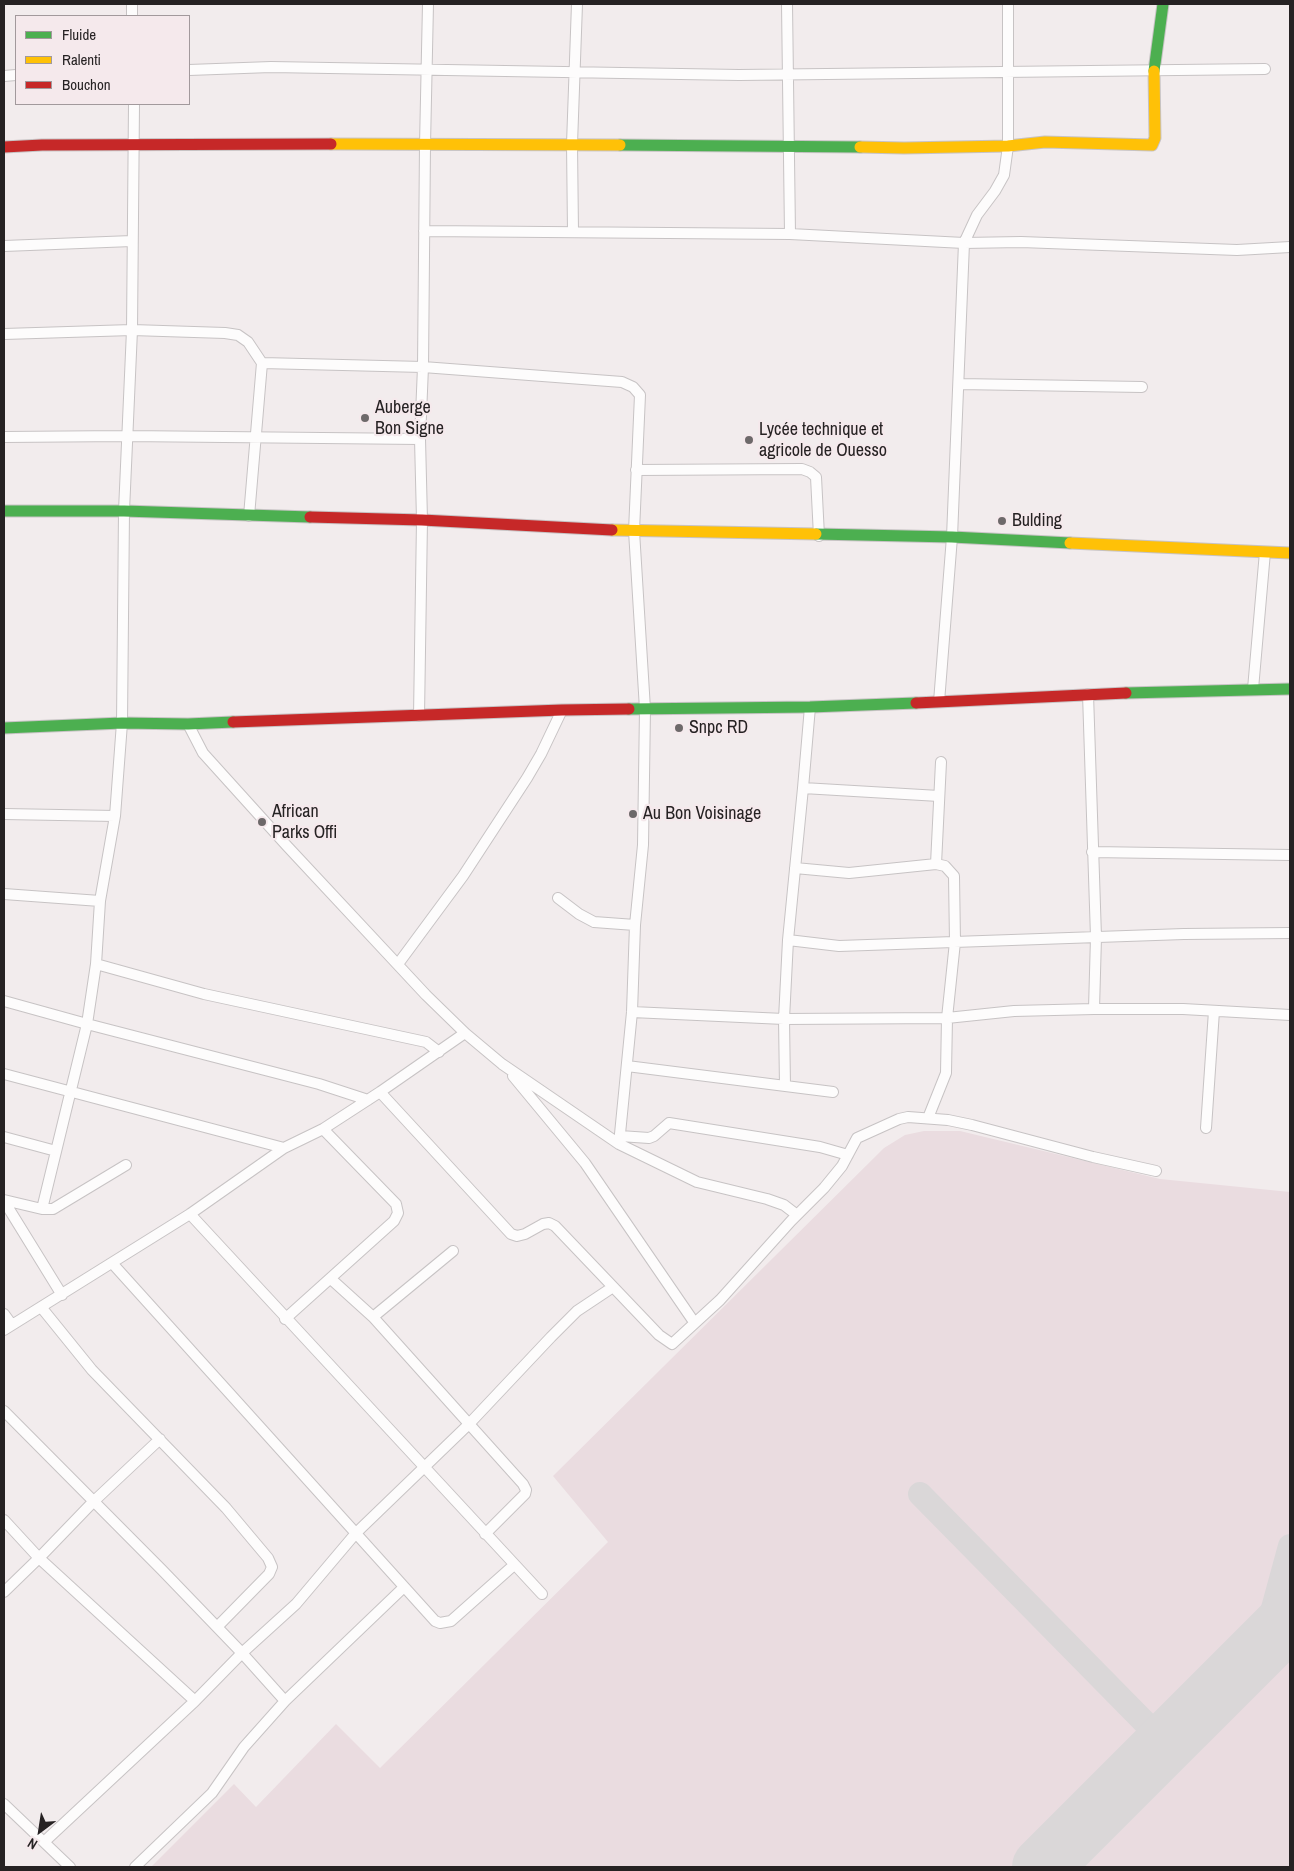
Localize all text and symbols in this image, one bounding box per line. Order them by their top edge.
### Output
legend [15,15,190,105]
text: Fluide [62,24,96,45]
text: Ralenti [62,49,101,70]
text: Bouchon [62,74,111,95]
place label: Auberge Bon Signe [375,397,444,439]
marker: Auberge Bon Signe [359,412,371,424]
place label: Lycée technique et agricole de Ouesso [759,419,887,462]
marker: Lycée technique et agricole de Ouesso [743,434,755,446]
place label: Bulding [1012,510,1062,532]
marker: Bulding [996,515,1008,527]
place label: Snpc RD [689,717,748,739]
marker: Snpc RD [673,722,685,734]
place label: African Parks Offi [272,801,337,844]
place label: Au Bon Voisinage [643,803,761,825]
marker: Au Bon Voisinage [627,808,639,820]
marker: African Parks Offi [256,816,268,828]
north arrow [15,1806,65,1856]
text: N [24,1834,40,1854]

